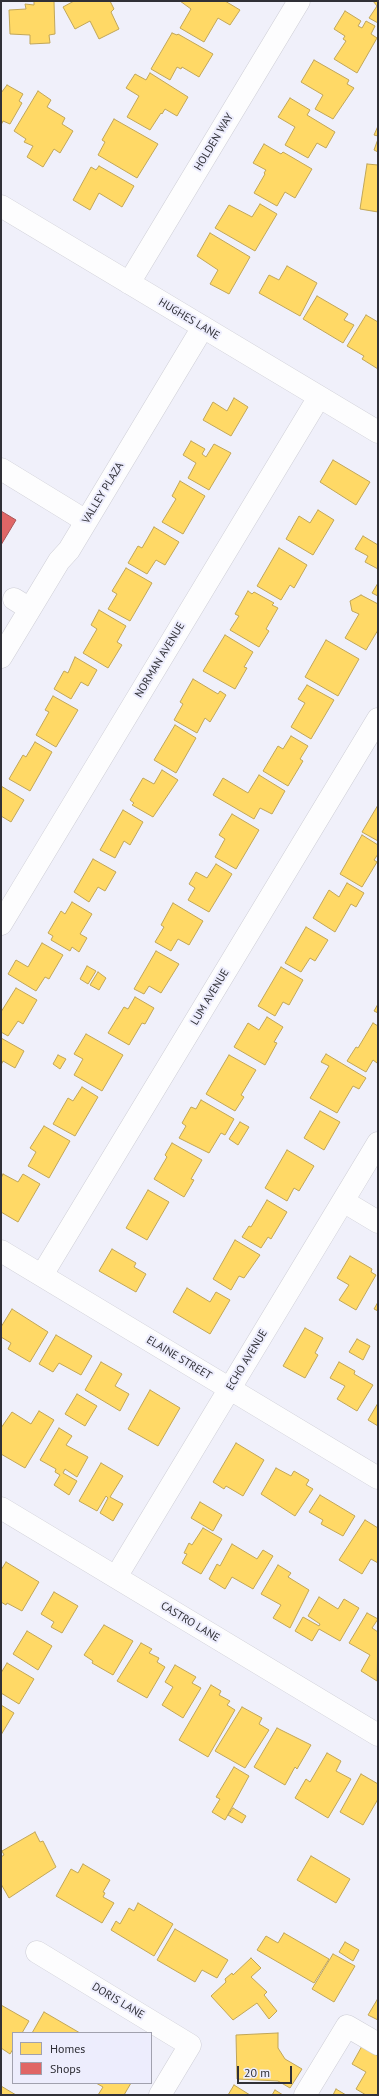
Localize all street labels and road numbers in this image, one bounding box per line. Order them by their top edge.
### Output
street label: HOLDEN WAY [192,111,236,173]
street label: HUGHES LANE [156,296,222,342]
street label: VALLEY PLAZA [80,460,126,526]
street label: NORMAN AVENUE [132,620,188,700]
street label: LUM AVENUE [188,967,232,1027]
street label: ECHO AVENUE [224,1327,270,1393]
street label: ELAINE STREET [144,1333,214,1383]
street label: CASTRO LANE [158,1599,222,1645]
street label: DORIS LANE [89,1980,147,2022]

